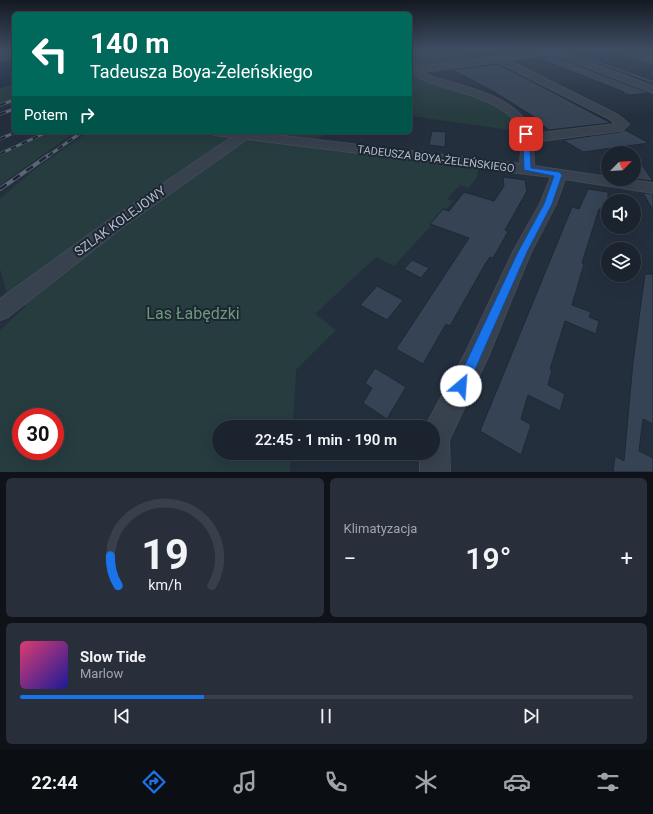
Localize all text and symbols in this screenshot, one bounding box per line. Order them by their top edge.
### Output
text: 140 m [90,27,169,60]
icon: left [24,28,76,80]
text: Tadeusza Boya-Żeleńskiego [90,61,313,82]
icon: right [76,104,98,126]
text: Potem [24,106,68,124]
pin [509,117,543,151]
icon: arrive [515,123,537,145]
street label: TADEUSZA BOYA-ŻELEŃSKIEGO [357,143,515,175]
north arrow [601,146,641,186]
map controls [601,146,641,282]
street label: SZLAK KOLEJOWY [71,183,169,259]
button: sound [601,194,641,234]
button: layers [601,242,641,282]
park label: Las Łabędzki [146,304,240,323]
position arrow [440,365,482,407]
speed limit sign: 30 [12,408,64,460]
text: 22:45 · 1 min · 190 m [255,431,397,449]
text: Klimatyzacja [344,521,417,536]
text: 19 [141,529,189,578]
text: 19° [465,541,511,576]
text: − [344,546,356,571]
text: + [621,546,633,571]
text: km/h [148,576,182,592]
text: Slow Tide [80,648,146,666]
text: Marlow [80,666,123,681]
icon: previous [111,705,133,727]
icon: pause [315,705,337,727]
icon: next [520,705,542,727]
icon: directions [140,768,168,796]
icon: music [231,768,259,796]
icon: phone [322,768,350,796]
icon: climate [412,768,440,796]
icon: car [503,768,531,796]
icon: filters [594,768,622,796]
text: 22:44 [31,772,78,793]

